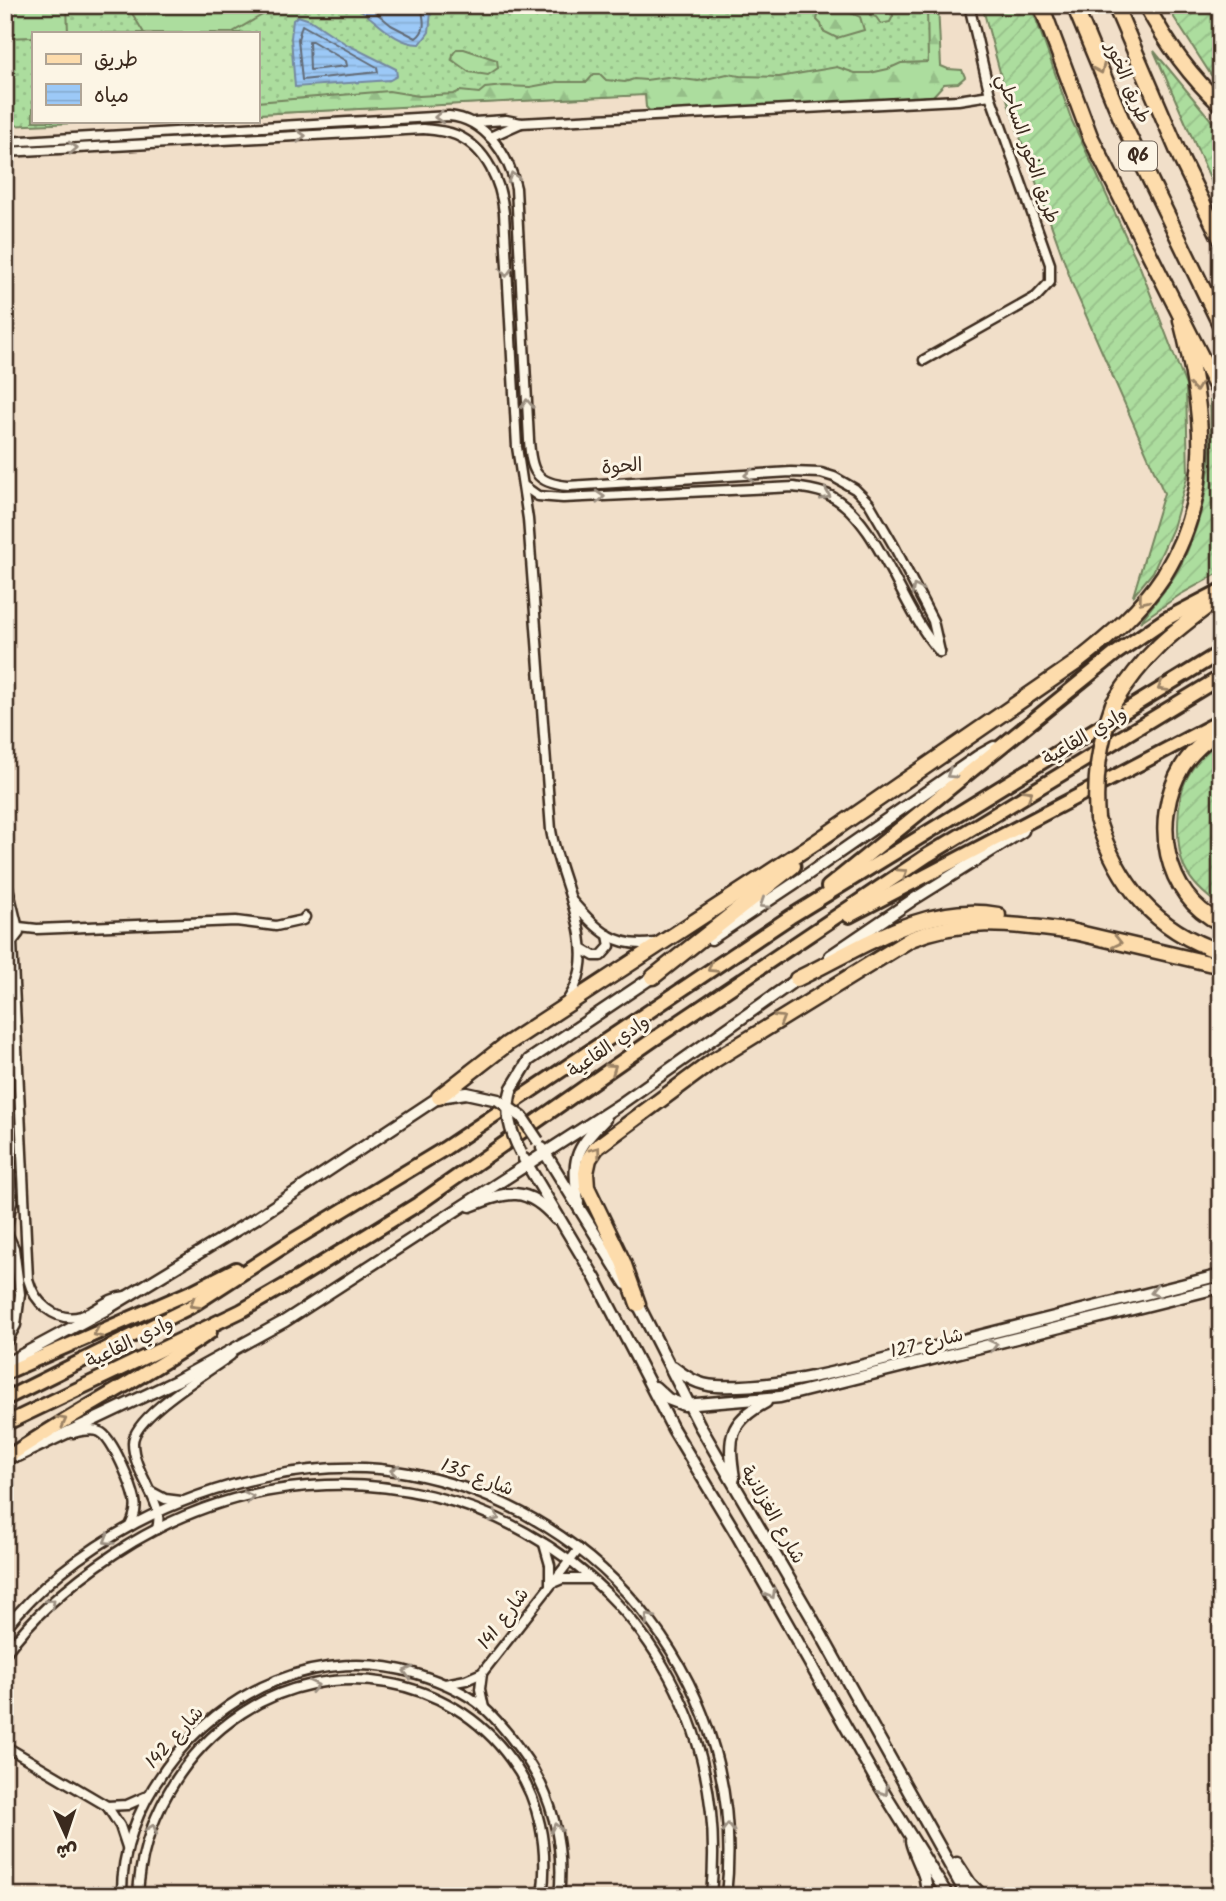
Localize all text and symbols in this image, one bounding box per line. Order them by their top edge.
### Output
legend [32,32,259,122]
street label: طريق الخور [1096,36,1158,129]
text: طريق [94,44,138,77]
one-way arrow [1092,61,1106,74]
street label: طريق الخور الساحلي [987,70,1067,228]
text: مياه [94,80,129,113]
one-way arrow [434,109,445,124]
one-way arrow [295,128,306,143]
one-way arrow [68,141,79,156]
road number: Q6 [1119,141,1157,170]
one-way arrow [507,171,522,183]
one-way arrow [499,267,514,278]
one-way arrow [1189,381,1204,393]
one-way arrow [519,398,534,409]
street label: الحوة [601,451,643,483]
one-way arrow [743,467,754,482]
one-way arrow [818,487,831,501]
one-way arrow [594,489,605,504]
one-way arrow [911,584,925,596]
one-way arrow [1139,592,1152,604]
one-way arrow [1157,679,1170,692]
street label: وادي القاعية [1037,700,1133,774]
one-way arrow [946,766,959,778]
one-way arrow [1020,790,1033,803]
one-way arrow [895,868,908,881]
one-way arrow [759,895,772,908]
one-way arrow [1111,934,1123,948]
one-way arrow [707,960,720,973]
street label: وادي القاعية [562,1008,656,1086]
one-way arrow [772,1015,785,1028]
one-way arrow [604,1064,617,1076]
one-way arrow [588,1147,600,1159]
one-way arrow [1149,1284,1161,1298]
one-way arrow [188,1296,201,1309]
street label: وادي القاعية [81,1309,179,1377]
street label: شارع 127 [887,1320,967,1368]
one-way arrow [92,1325,105,1339]
one-way arrow [987,1339,999,1353]
one-way arrow [55,1416,67,1430]
street label: شارع 135 [436,1451,518,1505]
street label: شارع الغزلانية [732,1460,812,1570]
one-way arrow [389,1464,401,1479]
one-way arrow [243,1490,255,1505]
one-way arrow [488,1509,500,1523]
one-way arrow [102,1532,115,1545]
street label: شارع 141 [471,1582,537,1656]
one-way arrow [762,1586,775,1599]
one-way arrow [43,1599,56,1611]
one-way arrow [645,1614,657,1627]
one-way arrow [402,1665,414,1680]
one-way arrow [308,1679,320,1694]
street label: شارع 142 [138,1700,212,1776]
one-way arrow [875,1784,888,1797]
north arrow [32,1800,102,1870]
one-way arrow [550,1822,564,1834]
one-way arrow [720,1822,736,1832]
one-way arrow [144,1824,158,1836]
text: ش [55,1834,78,1866]

